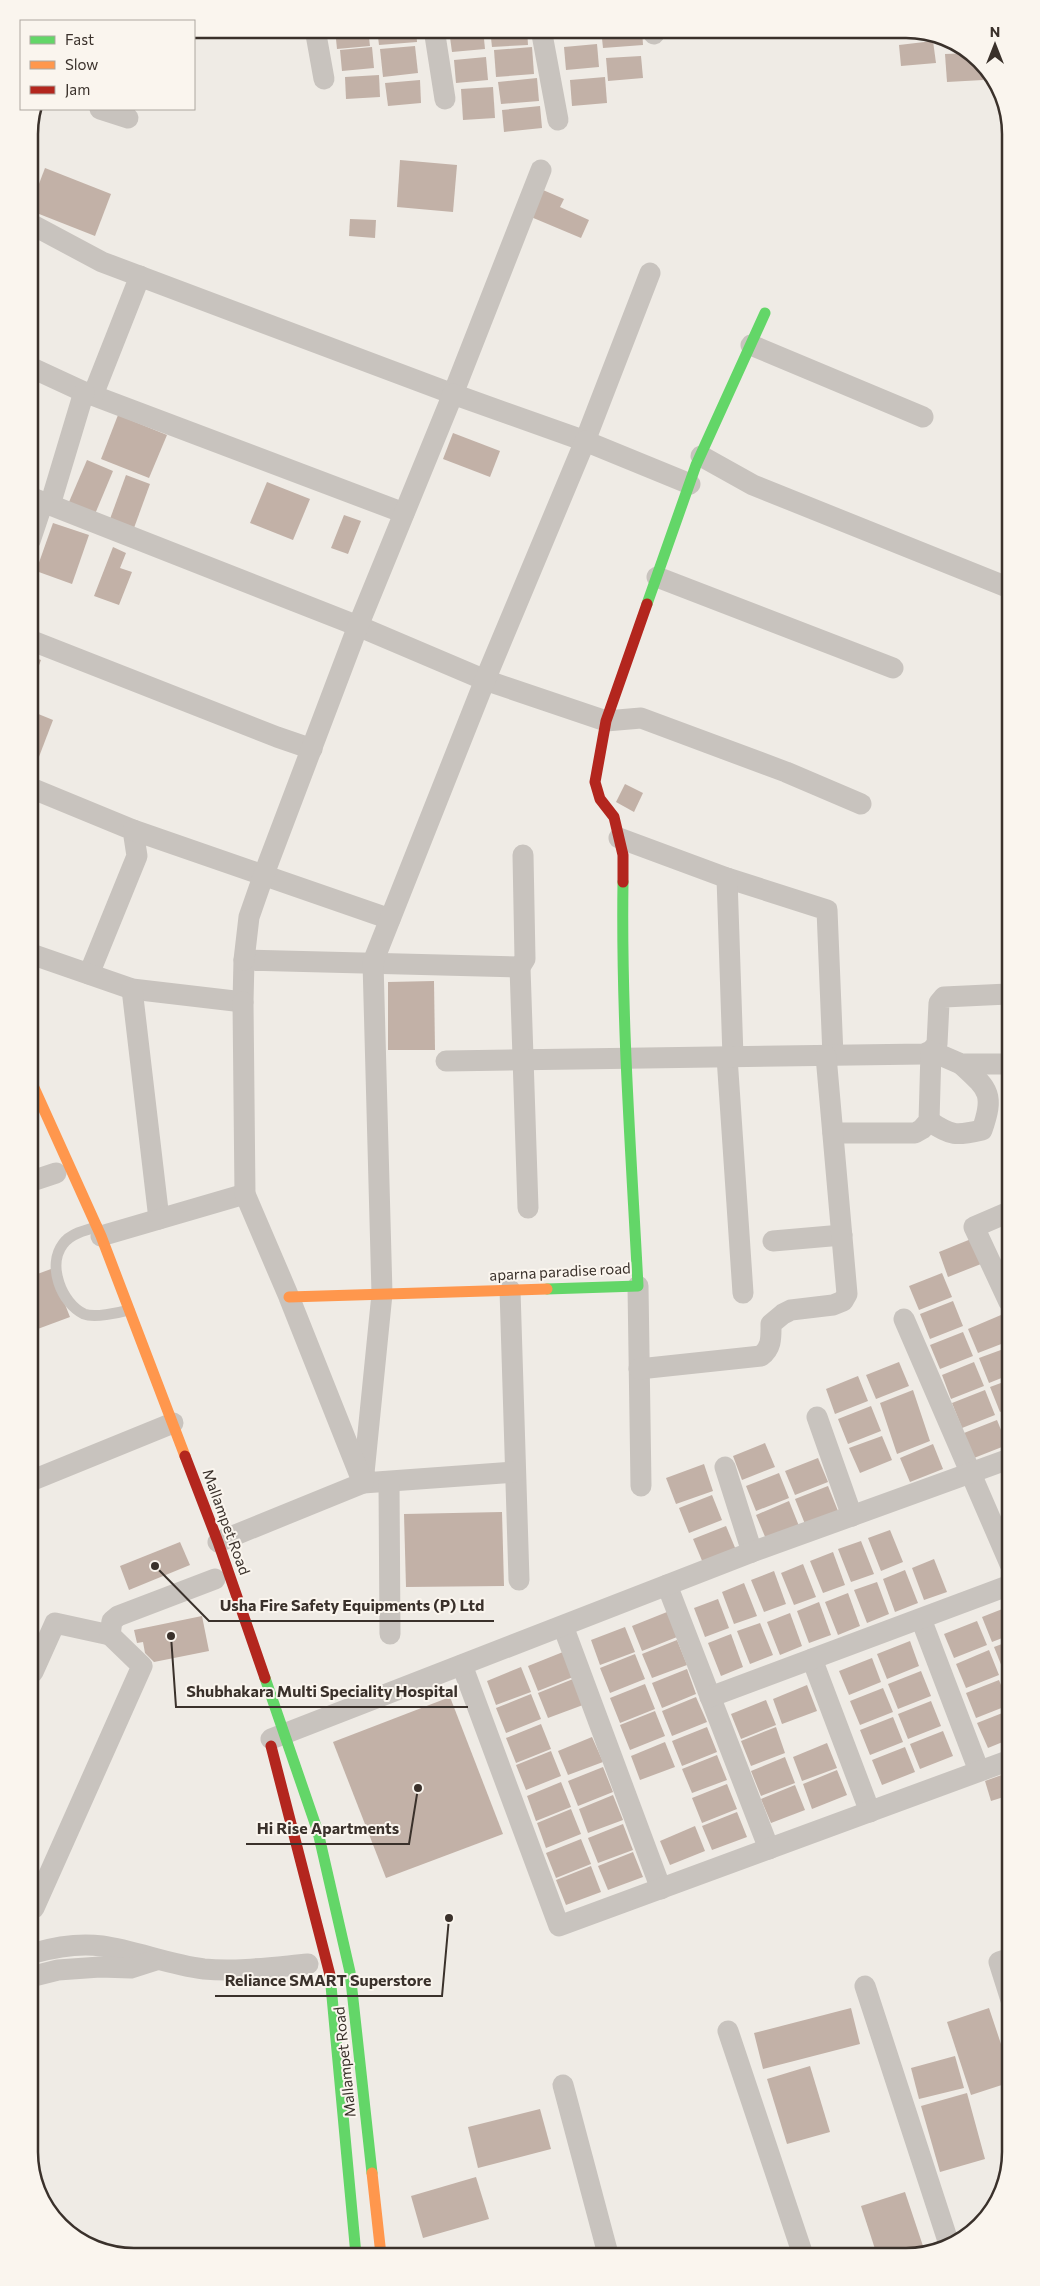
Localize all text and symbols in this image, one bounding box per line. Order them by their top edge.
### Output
legend [20,20,195,110]
north arrow [970,20,1020,70]
text: N [990,23,1000,40]
text: Fast [65,30,94,48]
text: Slow [65,55,98,73]
text: Jam [65,80,90,98]
street label: aparna paradise road [489,1258,631,1284]
street label: Mallampet Road [199,1466,254,1577]
callout: Usha Fire Safety Equipments (P) Ltd [209,1590,494,1621]
text: Usha Fire Safety Equipments (P) Ltd [220,1595,484,1614]
callout: Shubhakara Multi Speciality Hospital [176,1676,468,1707]
text: Shubhakara Multi Speciality Hospital [186,1681,458,1700]
callout: Hi Rise Apartments [246,1813,409,1844]
text: Hi Rise Apartments [257,1818,399,1837]
callout: Reliance SMART Superstore [215,1965,442,1996]
text: Reliance SMART Superstore [225,1970,431,1989]
street label: Mallampet Road [329,2006,359,2118]

